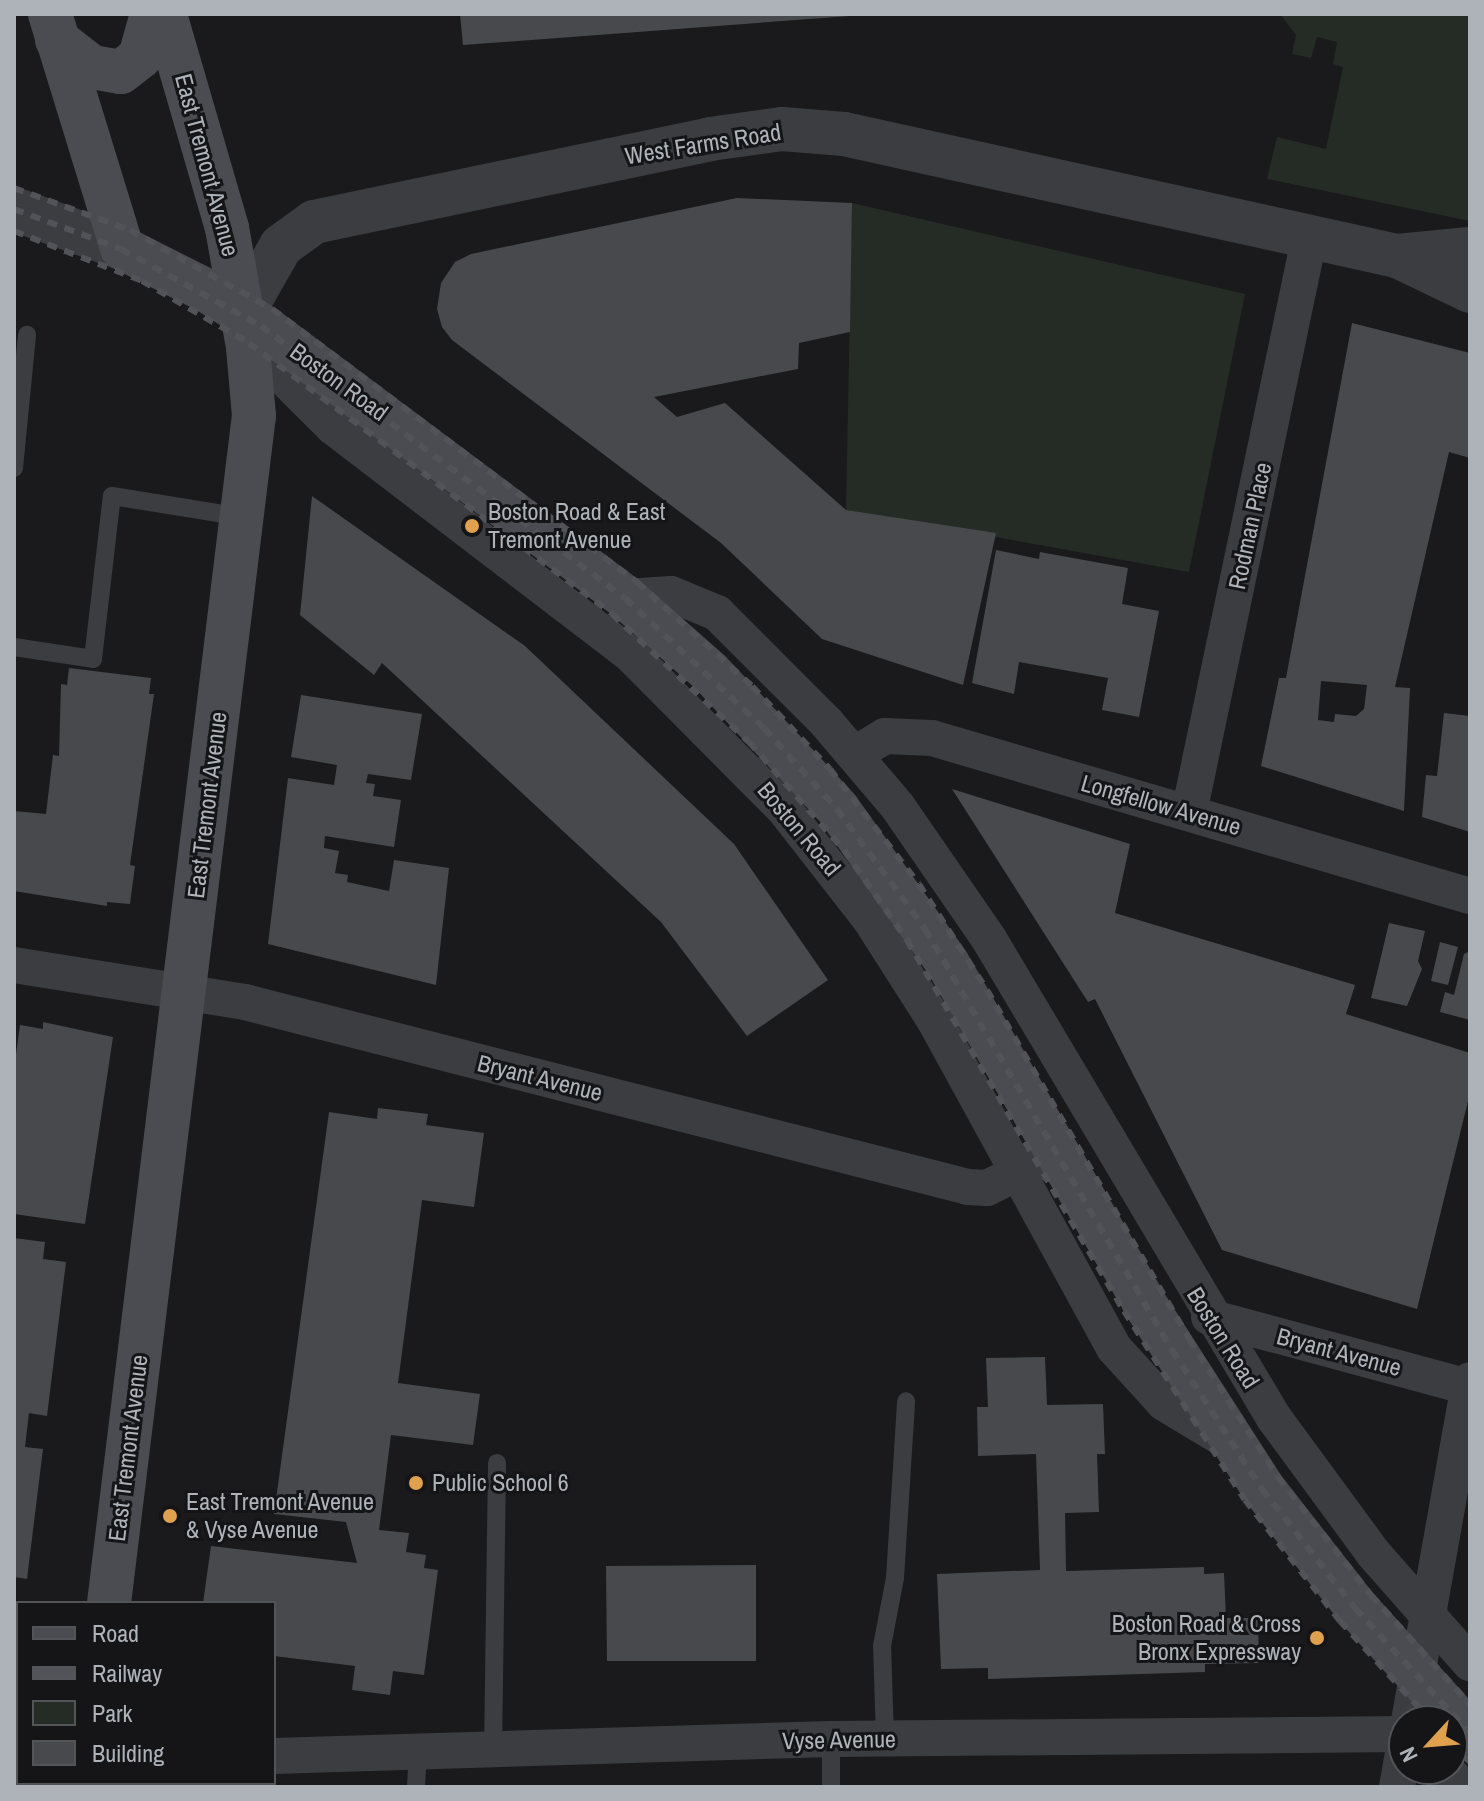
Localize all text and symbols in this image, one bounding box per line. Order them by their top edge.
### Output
street label: East Tremont Avenue [169,70,245,260]
street label: West Farms Road [623,117,783,171]
street label: Boston Road [285,337,393,427]
street label: Rodman Place [1222,460,1278,592]
place label: Boston Road & East Tremont Avenue [488,498,665,554]
marker: Boston Road & East Tremont Avenue [463,517,481,535]
street label: East Tremont Avenue [181,709,233,901]
street label: Longfellow Avenue [1077,768,1245,842]
street label: Boston Road [751,776,847,882]
street label: Bryant Avenue [474,1048,606,1108]
street label: Boston Road [1181,1282,1265,1394]
street label: Bryant Avenue [1273,1321,1405,1383]
street label: East Tremont Avenue [102,1352,154,1544]
place label: Public School 6 [432,1469,569,1497]
marker: Public School 6 [407,1474,425,1492]
place label: East Tremont Avenue & Vyse Avenue [186,1488,375,1544]
marker: East Tremont Avenue & Vyse Avenue [161,1507,179,1525]
legend [16,1601,276,1785]
place label: Boston Road & Cross Bronx Expressway [1112,1610,1301,1666]
text: Road [92,1617,139,1649]
marker: Boston Road & Cross Bronx Expressway [1308,1629,1326,1647]
text: Railway [92,1657,162,1689]
text: Park [92,1697,132,1729]
north arrow [1388,1705,1468,1785]
street label: Vyse Avenue [781,1725,897,1755]
text: Building [92,1737,164,1769]
text: N [1392,1742,1425,1767]

